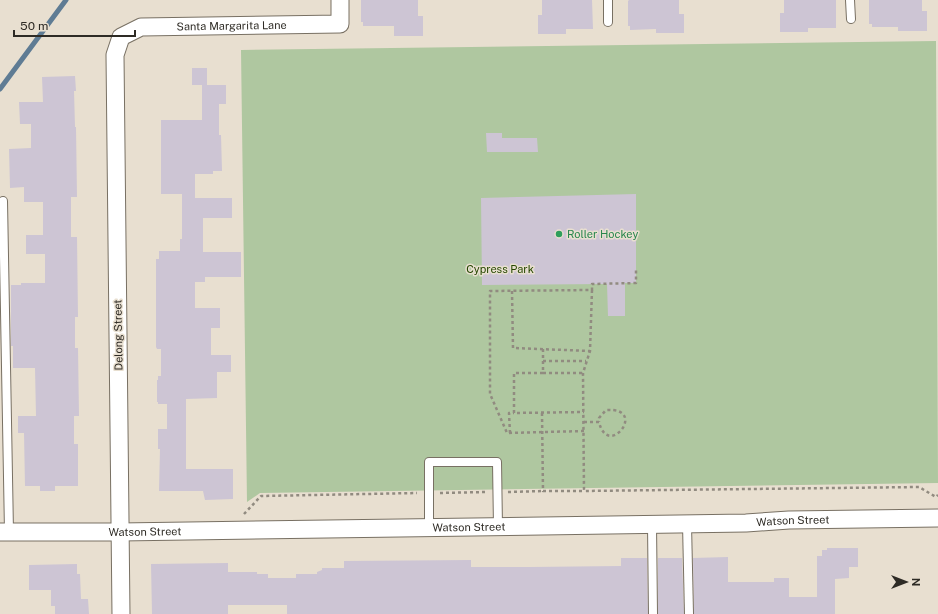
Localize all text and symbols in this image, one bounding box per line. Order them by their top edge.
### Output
scale bar [14,12,135,38]
text: 50 m [20,19,48,33]
street label: Santa Margarita Lane [176,19,287,32]
place label: Roller Hockey [567,228,638,240]
marker: Roller Hockey [554,229,564,239]
park label: Cypress Park [466,263,534,275]
street label: Delong Street [111,299,125,371]
street label: Watson Street [756,513,829,528]
street label: Watson Street [432,520,506,534]
street label: Watson Street [108,525,182,538]
north arrow [886,562,926,602]
text: N [910,578,922,586]

